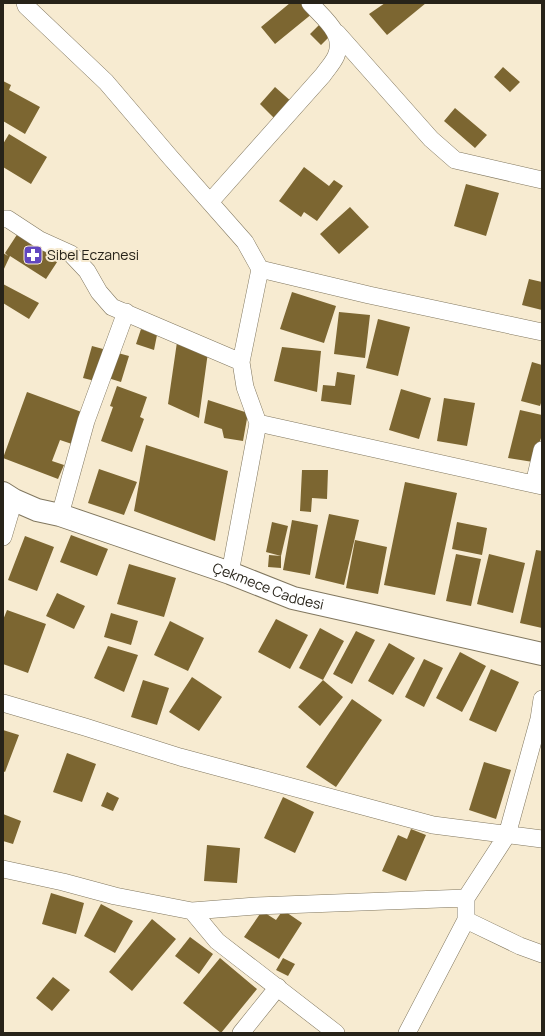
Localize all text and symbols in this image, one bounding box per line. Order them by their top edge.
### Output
pharmacy icon: Sibel Eczanesi [22,244,44,266]
place label: Sibel Eczanesi [47,245,139,264]
street label: Çekmece Caddesi [210,558,326,614]

